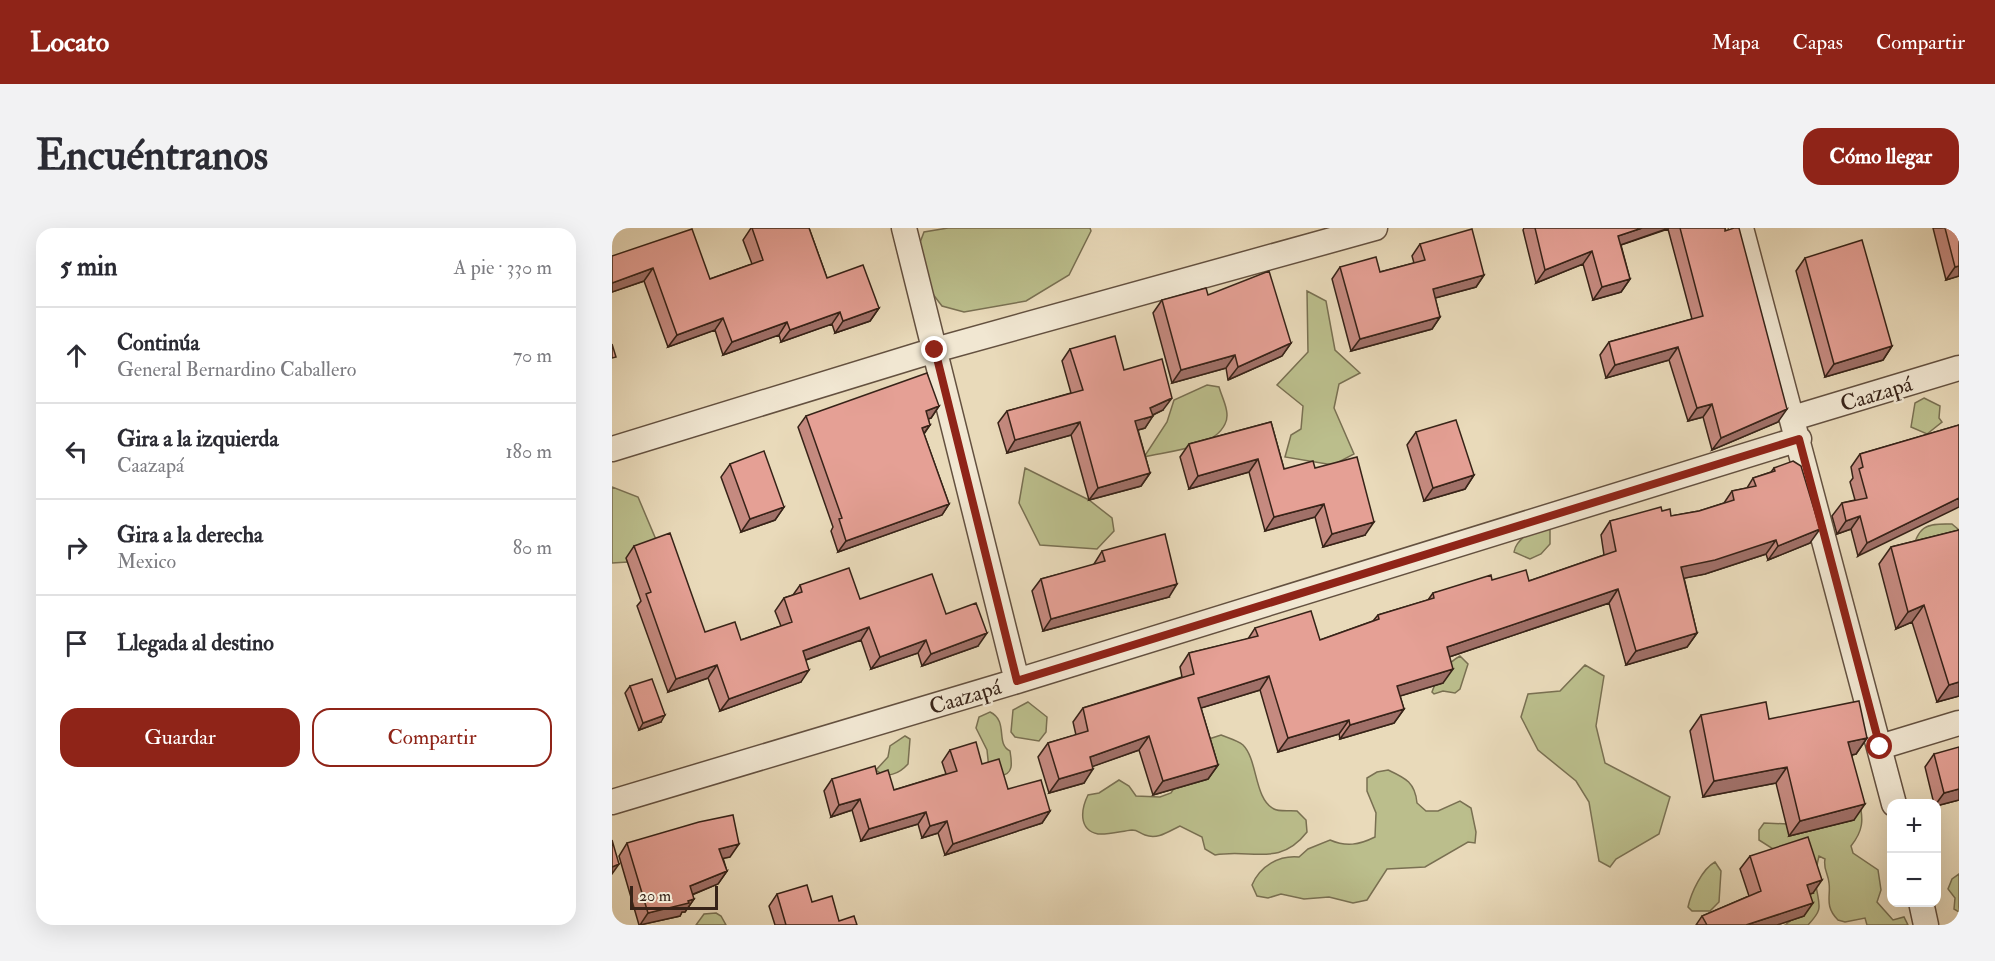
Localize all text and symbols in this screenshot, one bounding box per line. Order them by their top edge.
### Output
text: Locato [30,25,109,60]
text: Mapa [1712,29,1760,56]
text: Capas [1793,29,1843,56]
text: Compartir [1876,29,1965,56]
button: Cómo llegar [1803,128,1959,185]
text: Encuéntranos [36,130,268,182]
text: 5 min [60,251,117,283]
text: A pie · 330 m [454,255,552,280]
text: Continúa [117,329,200,357]
route end [921,336,947,362]
icon: ahead [60,339,93,372]
text: 70 m [513,343,552,368]
text: General Bernardino Caballero [117,357,356,382]
street label: Caazapá [1837,369,1917,419]
text: Gira a la izquierda [117,425,278,453]
icon: left [60,435,93,468]
text: 180 m [505,439,552,464]
text: Caazapá [117,453,184,478]
text: Gira a la derecha [117,521,263,549]
icon: right [60,531,93,564]
text: 80 m [513,535,552,560]
text: Mexico [117,549,176,574]
icon: arrive [60,627,93,660]
text: Llegada al destino [117,629,274,657]
street label: Caazapá [926,672,1006,722]
button: Guardar [60,708,300,767]
button: Compartir [312,708,552,767]
route start [1866,733,1892,759]
map controls [1887,799,1941,907]
button: + [1887,799,1941,853]
button: − [1887,853,1941,907]
scale bar [630,883,718,910]
text: 20 m [639,886,671,906]

